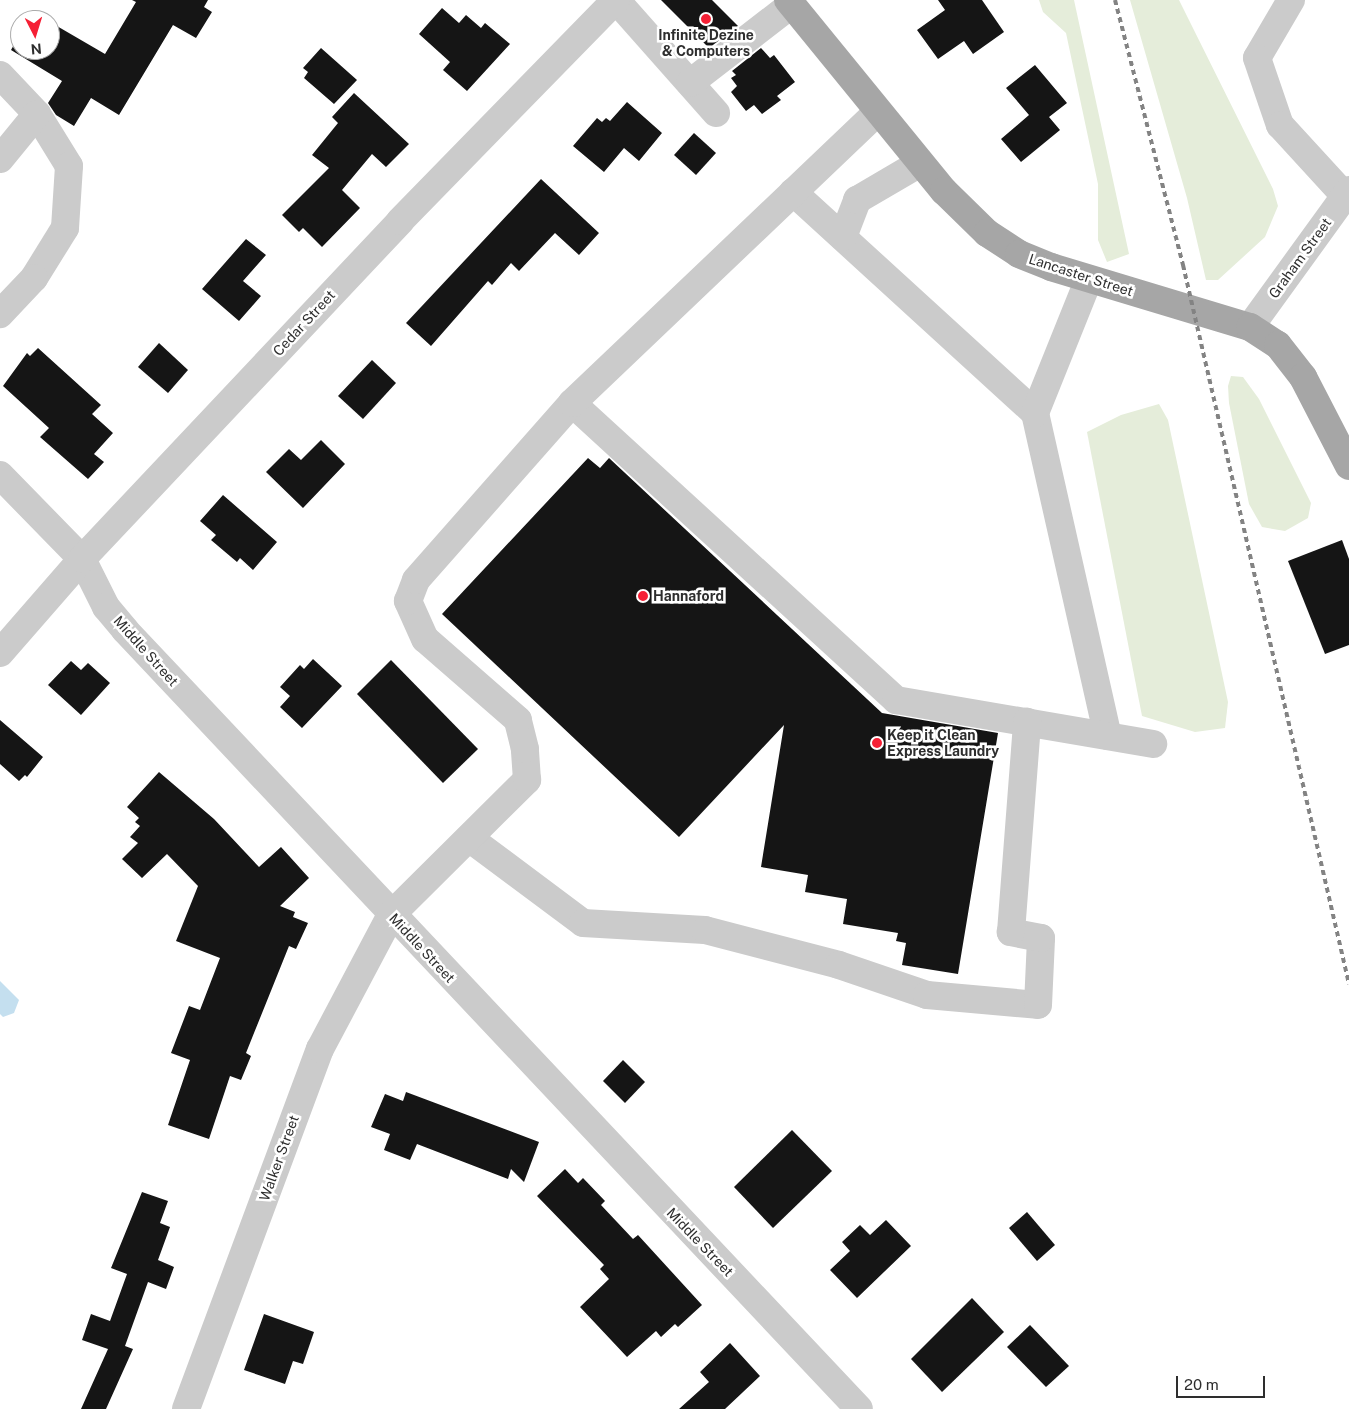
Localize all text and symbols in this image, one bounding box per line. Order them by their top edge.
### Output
north arrow [10,10,60,60]
marker: Infinite Dezine & Computers [700,13,712,25]
place label: Infinite Dezine & Computers [658,27,754,59]
text: N [30,40,42,57]
street label: Graham Street [1265,214,1335,302]
street label: Lancaster Street [1027,250,1135,300]
street label: Cedar Street [269,287,339,359]
place label: Hannaford [653,588,724,604]
marker: Hannaford [637,590,649,602]
street label: Middle Street [110,612,182,690]
place label: Keep it Clean Express Laundry [887,727,999,760]
marker: Keep it Clean Express Laundry [871,737,883,749]
street label: Middle Street [386,910,458,986]
street label: Walker Street [256,1113,302,1203]
street label: Middle Street [663,1204,737,1280]
scale bar [1179,1366,1268,1398]
text: 20 m [1184,1376,1219,1393]

